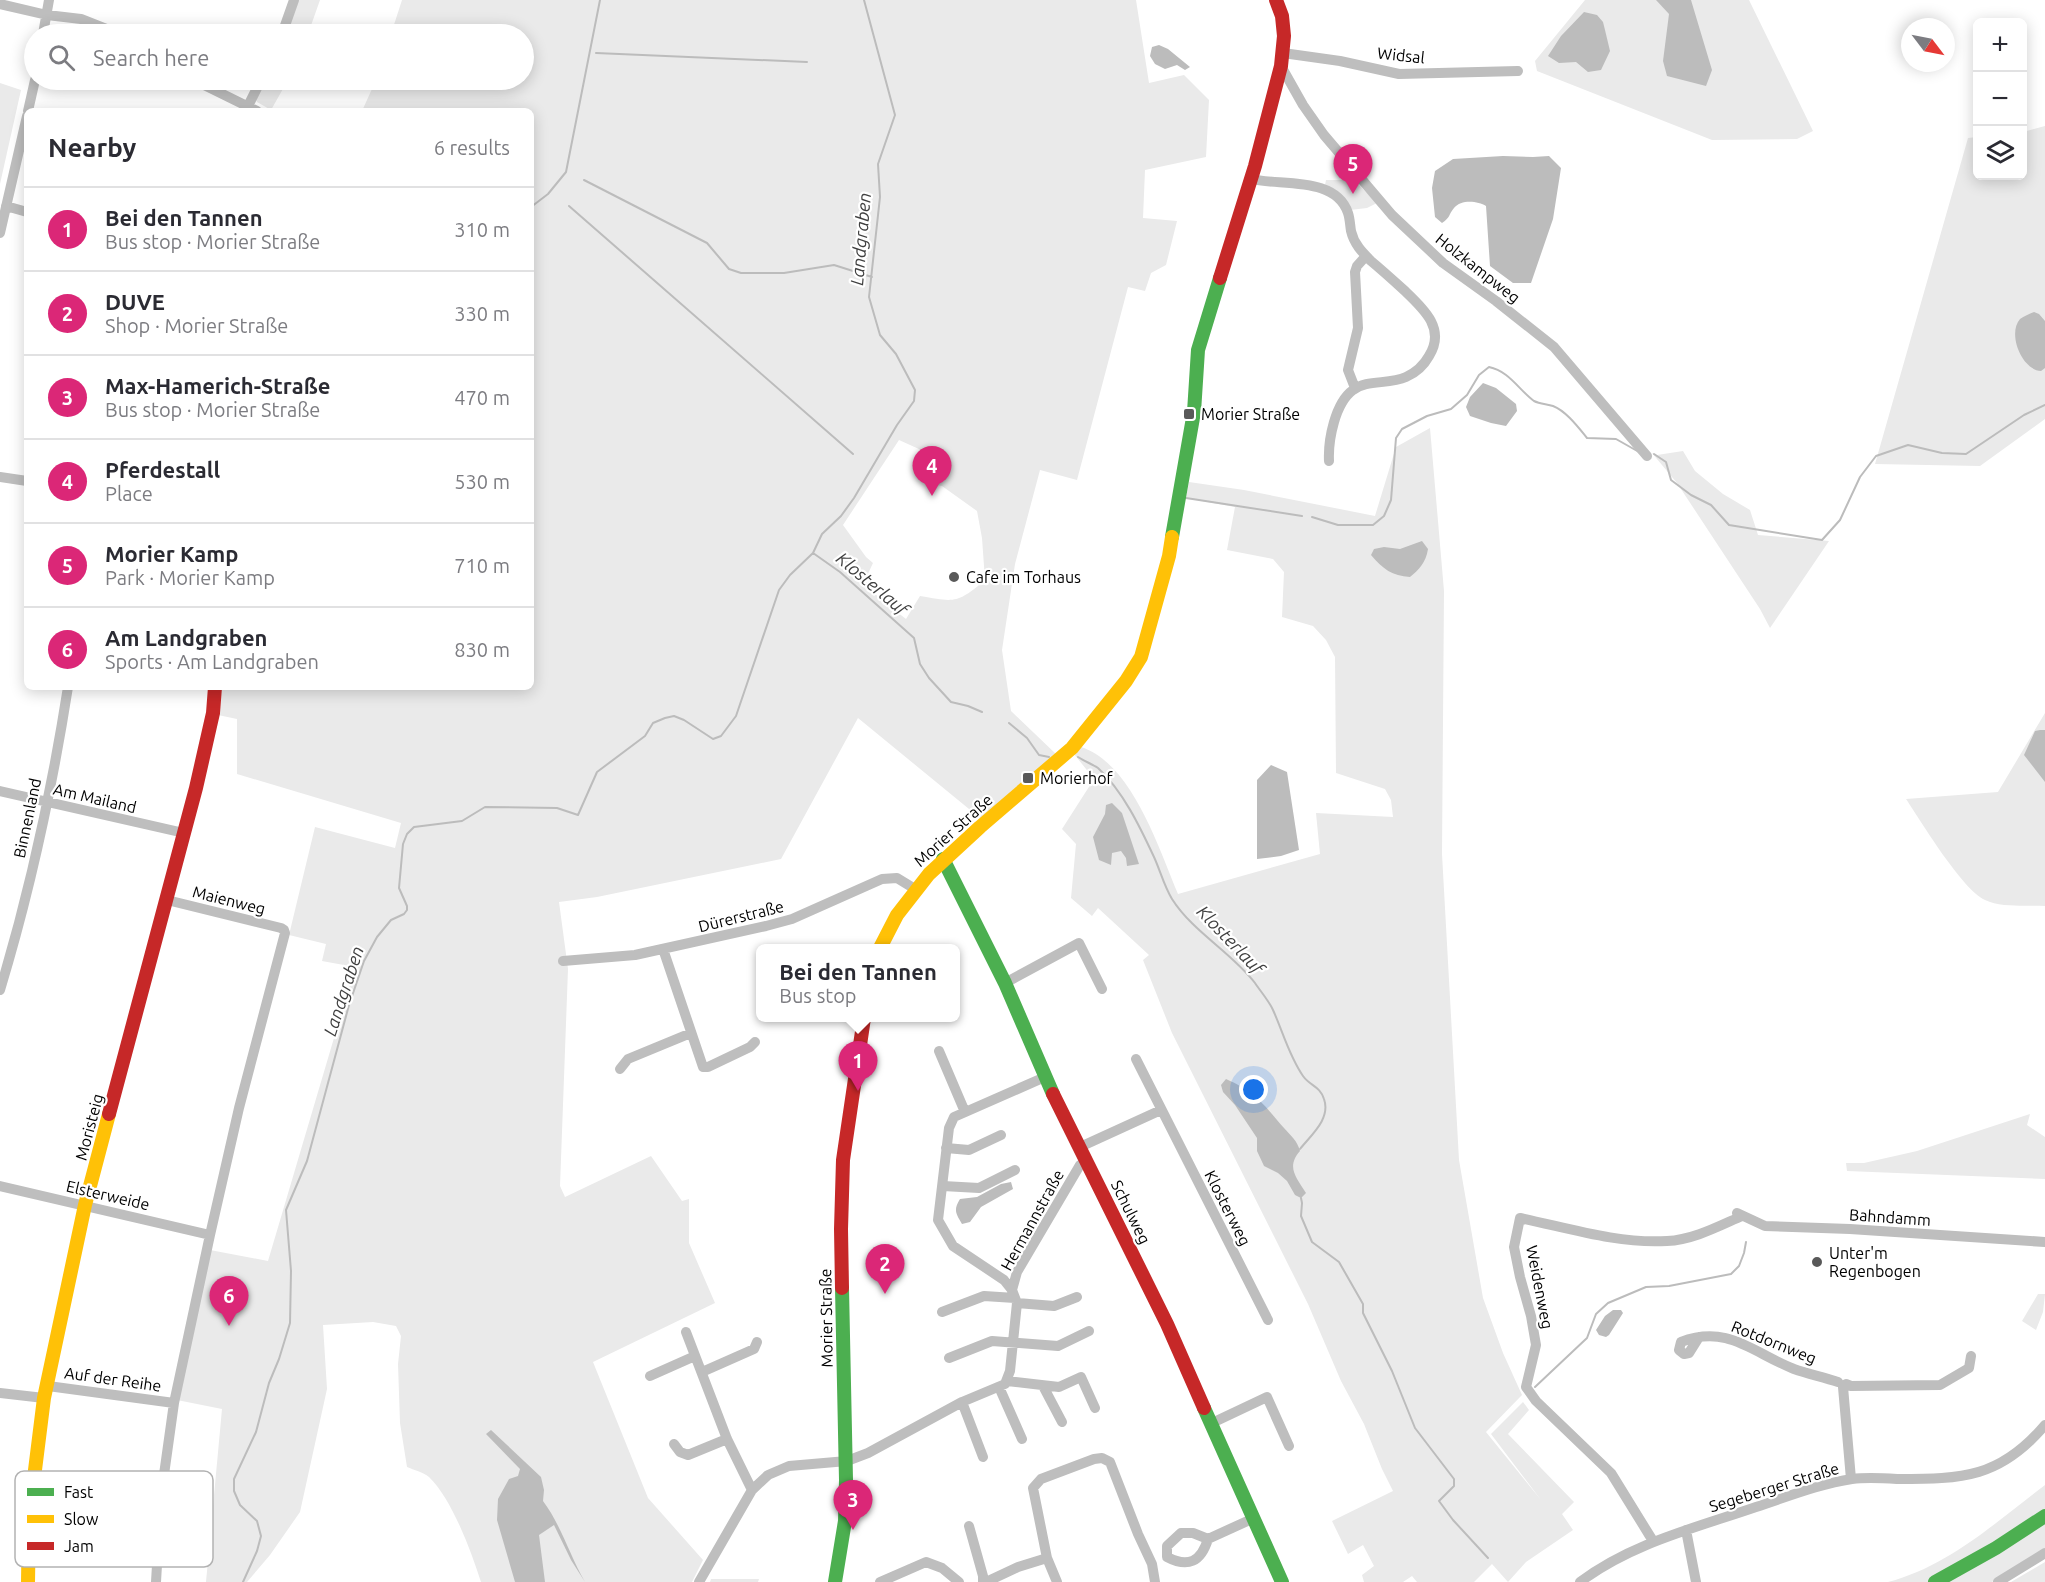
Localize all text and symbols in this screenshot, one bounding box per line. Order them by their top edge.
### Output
north arrow [1901,18,1955,72]
map controls [1973,18,2027,180]
button: + [1973,18,2027,72]
search box [24,24,534,90]
icon: search [45,41,78,74]
street label: Widsal [1376,44,1426,66]
text: Search here [93,45,209,70]
button: − [1973,72,2027,126]
button: layers [1973,126,2027,180]
text: Nearby [48,133,136,162]
text: 6 results [434,136,510,159]
pin: 5 [1334,144,1372,194]
water label: Landgraben [846,192,874,286]
text: Bei den Tannen [105,205,263,230]
text: 1 [62,218,73,241]
text: 310 m [454,218,510,241]
text: Bus stop · Morier Straße [105,230,320,253]
street label: Holzkampweg [1432,230,1524,306]
text: DUVE [105,289,165,314]
text: 2 [62,302,73,325]
text: 330 m [454,302,510,325]
text: Shop · Morier Straße [105,314,288,337]
text: Max-Hamerich-Straße [105,373,331,398]
text: 3 [62,386,73,409]
text: 470 m [454,386,510,409]
text: Bus stop · Morier Straße [105,398,320,421]
place label: Morier Straße [1201,405,1300,423]
marker: Morier Straße [1182,407,1196,421]
pin: 4 [912,446,952,496]
text: Pferdestall [105,457,220,482]
text: 4 [62,470,73,493]
text: 530 m [454,470,510,493]
text: Place [105,482,153,505]
text: Morier Kamp [105,541,238,566]
water label: Klosterlauf [832,548,914,621]
text: 5 [62,554,73,577]
text: 710 m [454,554,510,577]
text: Park · Morier Kamp [105,566,275,589]
place label: Cafe im Torhaus [966,568,1081,586]
marker: Cafe im Torhaus [947,570,961,584]
text: Am Landgraben [105,625,267,650]
text: 6 [62,638,73,661]
text: 830 m [454,638,510,661]
text: Sports · Am Landgraben [105,650,319,673]
place label: Morierhof [1040,769,1114,787]
marker: Morierhof [1021,771,1035,785]
street label: Binnenland [10,776,44,860]
street label: Am Mailand [52,780,138,816]
street label: Morier Straße [910,790,996,870]
street label: Maienweg [191,882,267,918]
street label: Dürerstraße [696,897,786,935]
water label: Klosterlauf [1193,901,1270,980]
water label: Landgraben [319,943,367,1038]
popup [756,944,960,1022]
text: Bei den Tannen [779,959,937,984]
text: Bus stop [779,984,857,1007]
pin: 1 [838,1042,878,1091]
your location [1239,1075,1268,1104]
street label: Moristeig [71,1092,107,1162]
street label: Hermannstraße [997,1167,1067,1273]
street label: Klosterweg [1201,1167,1255,1249]
street label: Elsterweide [65,1177,151,1213]
street label: Schulweg [1108,1177,1154,1247]
street label: Bahndamm [1849,1205,1931,1229]
pin: 2 [866,1244,904,1294]
street label: Weidenweg [1523,1244,1557,1330]
place label: Unter'm Regenbogen [1829,1244,1921,1280]
marker: Unter'm Regenbogen [1810,1255,1824,1269]
street label: Morier Straße [816,1268,836,1368]
pin: 6 [210,1276,248,1326]
street label: Rotdornweg [1729,1317,1819,1367]
street label: Auf der Reihe [63,1363,163,1395]
street label: Segeberger Straße [1707,1459,1841,1515]
legend [15,1471,213,1567]
pin: 3 [834,1480,872,1530]
text: Fast [64,1483,94,1501]
text: Slow [64,1510,99,1528]
text: Jam [64,1537,94,1555]

